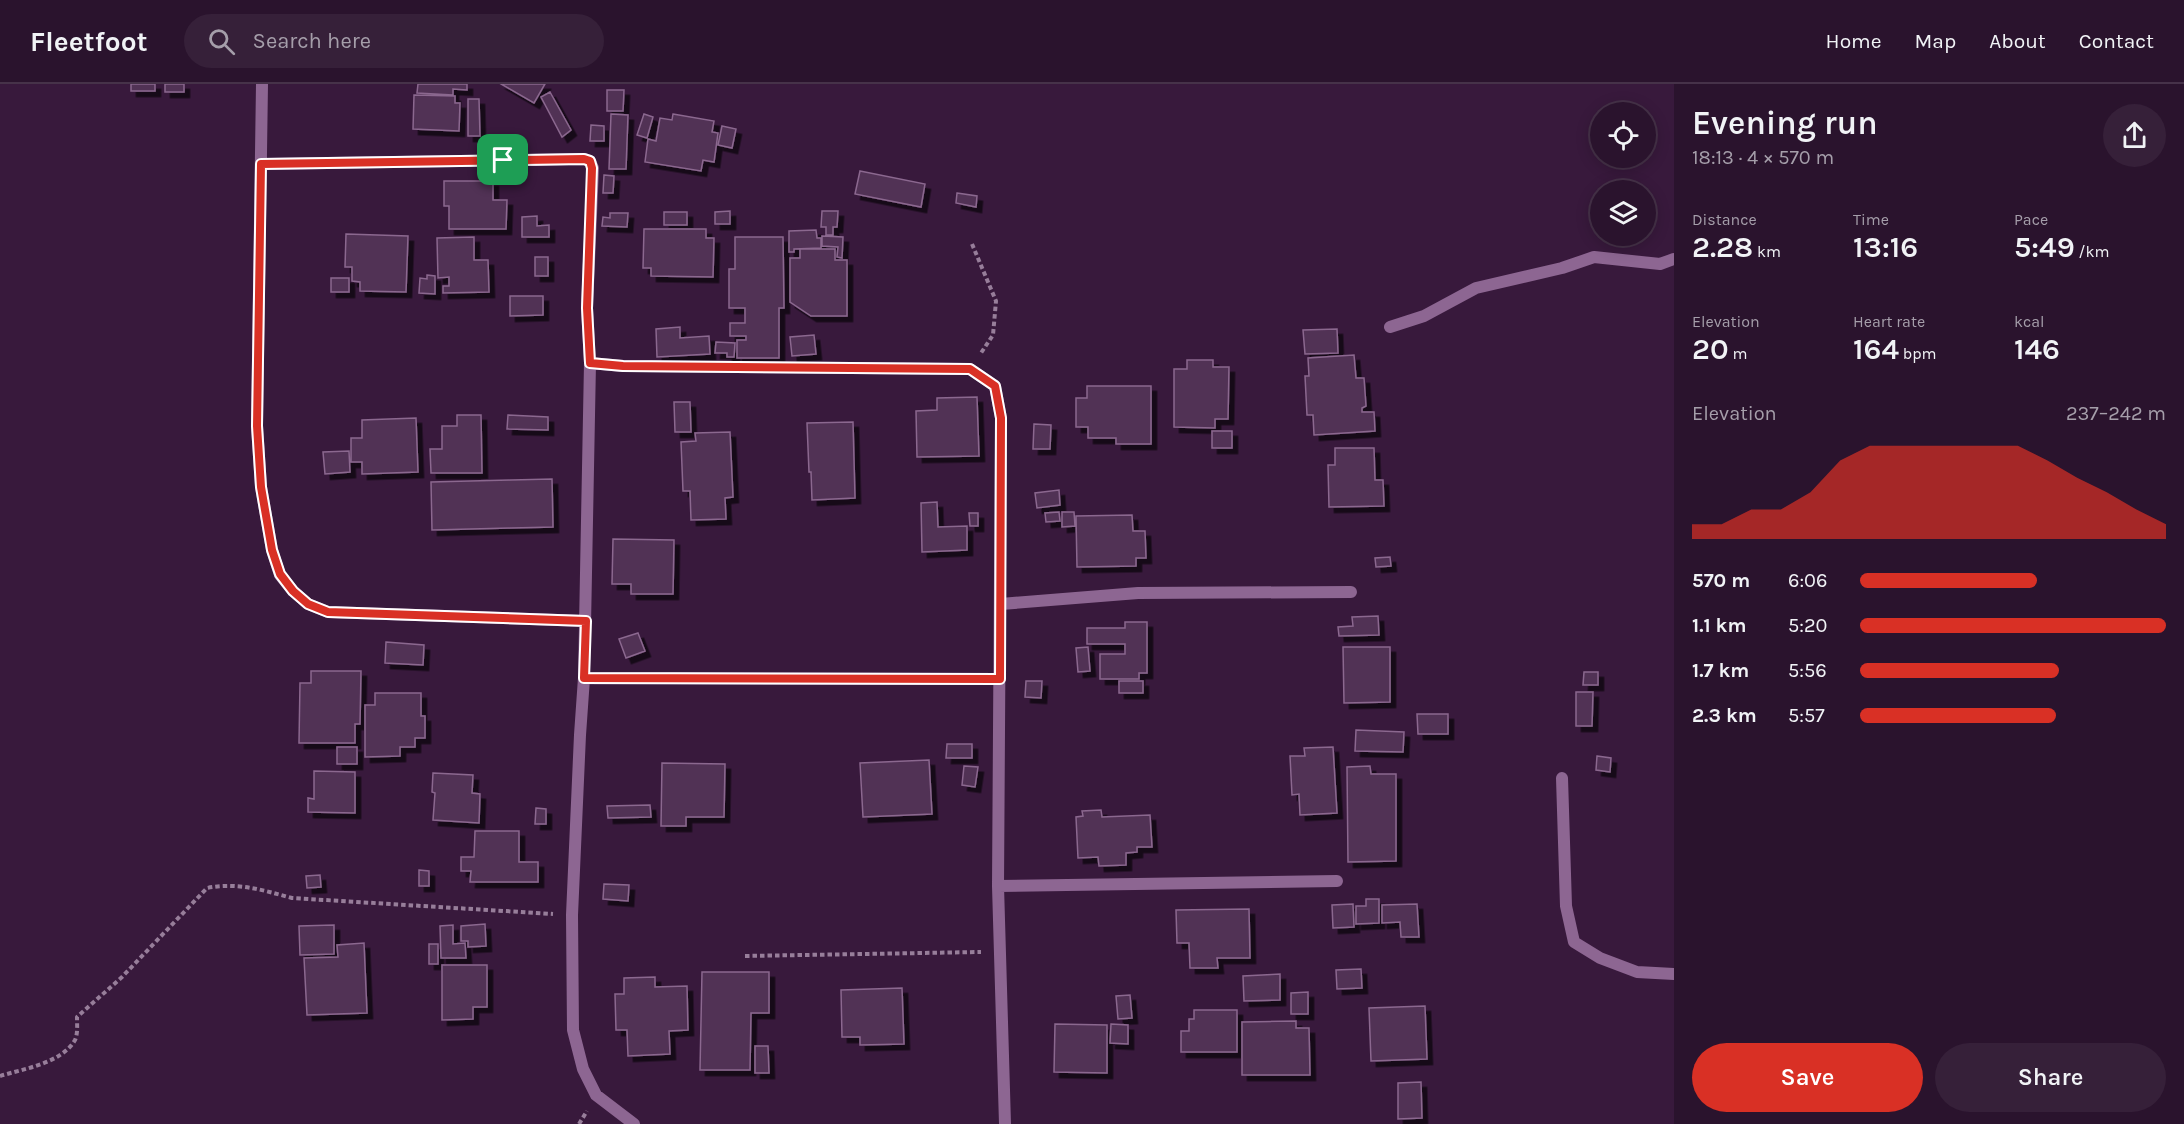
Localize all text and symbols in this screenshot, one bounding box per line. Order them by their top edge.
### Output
search box [184,14,604,68]
text: Fleetfoot [30,25,148,58]
icon: search [205,25,238,58]
text: Search here [253,28,371,54]
text: Home [1826,29,1882,53]
text: Map [1915,29,1956,53]
text: About [1989,29,2046,53]
text: Contact [2079,29,2154,53]
map controls [1590,102,1656,246]
button: locate [1590,102,1656,168]
text: Evening run [1692,104,1878,142]
button: share [2103,104,2166,167]
pin [477,134,528,185]
icon: arrive [486,143,519,176]
text: 18:13 · 4 × 570 m [1692,146,1834,169]
button: layers [1590,180,1656,246]
text: Distance [1692,210,1757,229]
text: Time [1853,210,1889,229]
text: Pace [2014,210,2048,229]
text: 2.28 [1692,229,1753,265]
text: 13:16 [1853,229,1918,265]
text: 5:49 [2014,229,2075,265]
text: km [1753,242,1781,261]
text: /km [2075,242,2109,261]
text: Elevation [1692,312,1760,331]
text: Heart rate [1853,312,1925,331]
text: kcal [2014,312,2045,331]
text: 20 [1692,331,1729,367]
text: 164 [1853,331,1899,367]
text: 146 [2014,331,2060,367]
text: m [1729,344,1747,363]
text: bpm [1899,344,1937,363]
text: Elevation [1692,402,1777,425]
text: 237–242 m [2066,402,2166,425]
text: 570 m [1692,569,1750,592]
text: 6:06 [1788,569,1827,592]
text: 1.1 km [1692,614,1746,637]
text: 5:20 [1788,614,1827,637]
text: 1.7 km [1692,659,1749,682]
text: 5:56 [1788,659,1827,682]
text: 2.3 km [1692,704,1757,727]
text: 5:57 [1788,704,1825,727]
button: Save [1692,1043,1923,1112]
button: Share [1935,1043,2166,1112]

